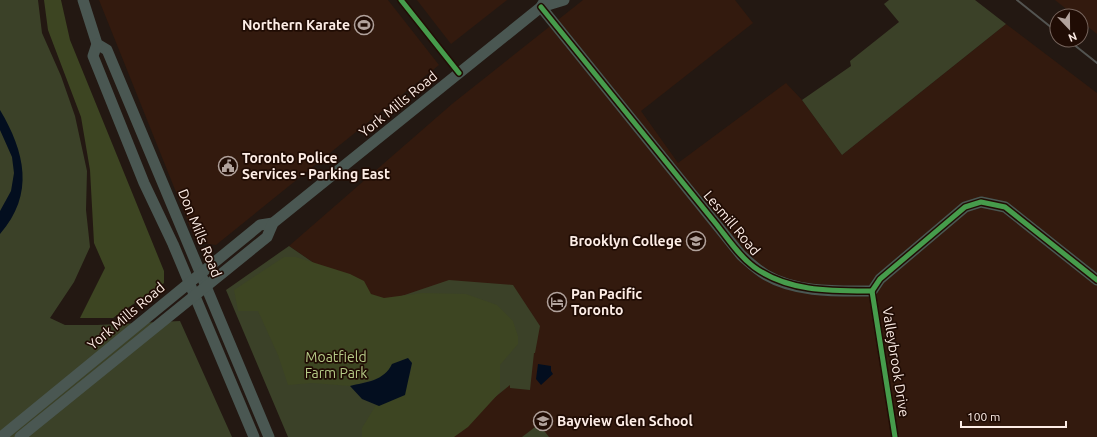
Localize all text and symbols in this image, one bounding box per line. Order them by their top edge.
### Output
north arrow [1049,8,1089,48]
sports icon: Northern Karate [353,14,375,36]
place label: Northern Karate [242,17,350,33]
text: N [1067,30,1079,44]
street label: York Mills Road [356,68,440,140]
place label: Toronto Police Services - Parking East [242,150,390,182]
public building icon: Toronto Police Services - Parking East [217,155,239,177]
street label: Don Mills Road [175,187,225,279]
street label: Lesmill Road [700,188,764,258]
school or university icon: Brooklyn College [685,230,707,252]
place label: Brooklyn College [569,233,682,249]
street label: York Mills Road [84,279,168,353]
place label: Pan Pacific Toronto [571,286,642,318]
hotel icon: Pan Pacific Toronto [546,291,568,313]
street label: Valleybrook Drive [879,306,913,418]
park label: Moatfield Farm Park [305,349,367,381]
scale bar [961,403,1066,429]
school or university icon: Bayview Glen School [532,410,554,432]
text: 100 m [967,410,1000,423]
place label: Bayview Glen School [557,413,693,429]

